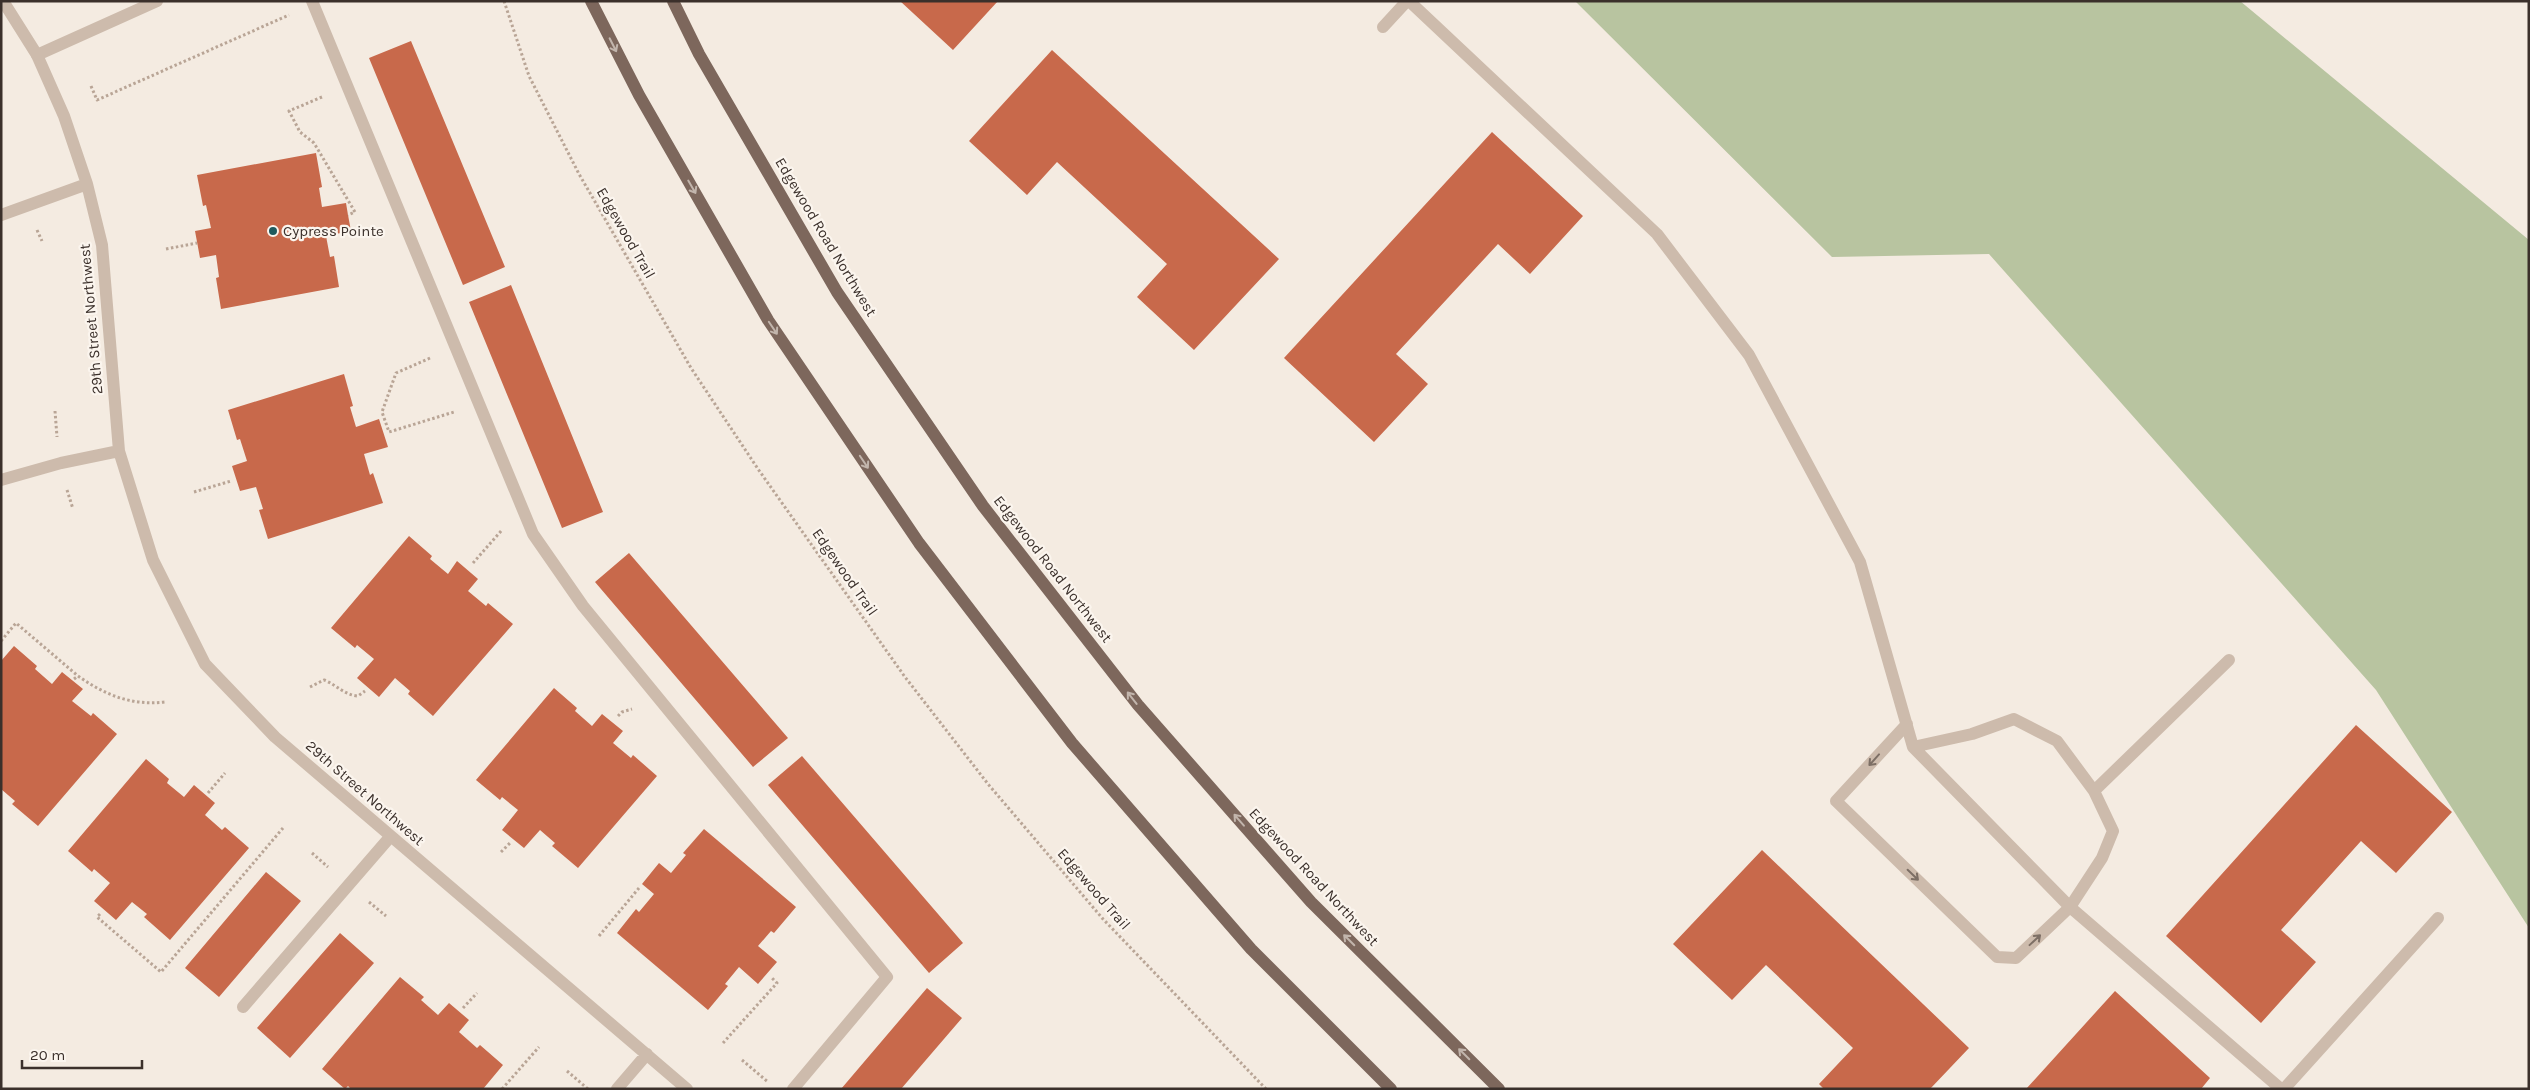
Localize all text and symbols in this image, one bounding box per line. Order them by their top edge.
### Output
one-way arrow [608,37,618,52]
street label: Edgewood Road Northwest [771,154,881,320]
one-way arrow [687,179,697,193]
street label: Edgewood Trail [593,184,659,282]
place label: Cypress Pointe [283,222,384,240]
marker: Cypress Pointe [267,225,279,237]
street label: 29th Street Northwest [75,243,107,395]
one-way arrow [768,320,778,334]
one-way arrow [859,455,869,469]
street label: Edgewood Road Northwest [990,492,1116,647]
street label: Edgewood Trail [808,525,882,619]
one-way arrow [1127,691,1137,705]
street label: 29th Street Northwest [302,737,428,850]
one-way arrow [1868,753,1880,766]
street label: Edgewood Road Northwest [1245,804,1383,950]
one-way arrow [1233,814,1245,827]
street label: Edgewood Trail [1054,845,1134,933]
one-way arrow [1907,869,1919,881]
one-way arrow [1343,934,1355,946]
one-way arrow [2029,934,2041,946]
scale bar [22,1038,142,1070]
text: 20 m [30,1046,65,1064]
one-way arrow [1458,1048,1470,1061]

